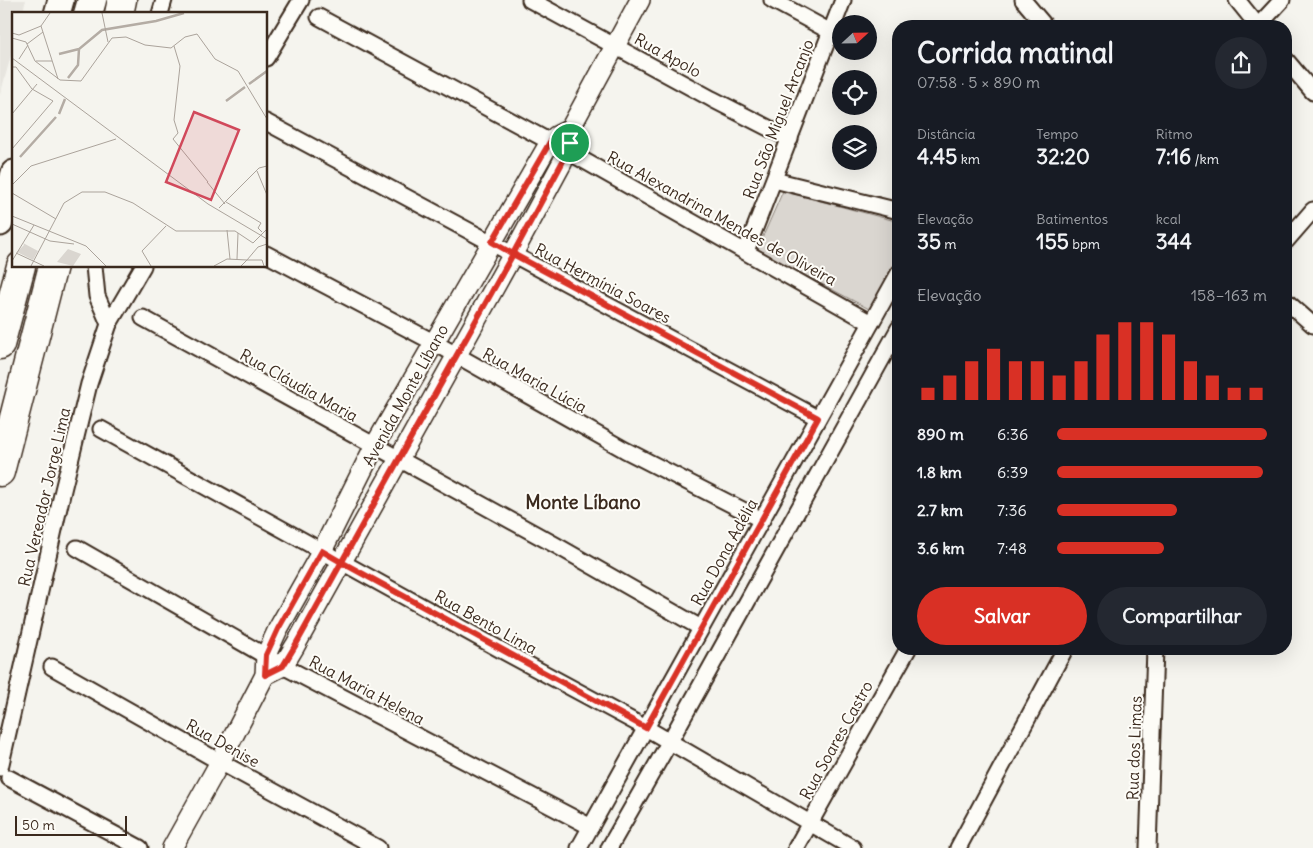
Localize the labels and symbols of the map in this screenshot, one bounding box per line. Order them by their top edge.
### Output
inset map [12,12,268,268]
north arrow [832,15,878,60]
street label: Rua Apolo [631,28,705,82]
street label: Rua São Miguel Arcanjo [738,36,818,202]
pin [549,122,591,164]
street label: Rua Alexandrina Mendes de Oliveira [604,146,840,290]
street label: Rua Hermínia Soares [532,239,674,327]
street label: Avenida Monte Líbano [358,321,452,469]
street label: Rua Maria Lúcia [479,343,591,417]
street label: Rua Cláudia Maria [236,344,362,426]
street label: Rua Vereador Jorge Lima [14,406,74,588]
district label: Monte Líbano [525,490,641,514]
street label: Rua Dona Adélia [686,495,762,609]
street label: Rua Bento Lima [431,586,541,658]
street label: Rua Maria Helena [306,651,428,729]
street label: Rua Soares Castro [795,677,877,803]
street label: Rua dos Limas [1122,695,1146,801]
street label: Rua Denise [183,715,263,771]
scale bar [15,813,128,836]

